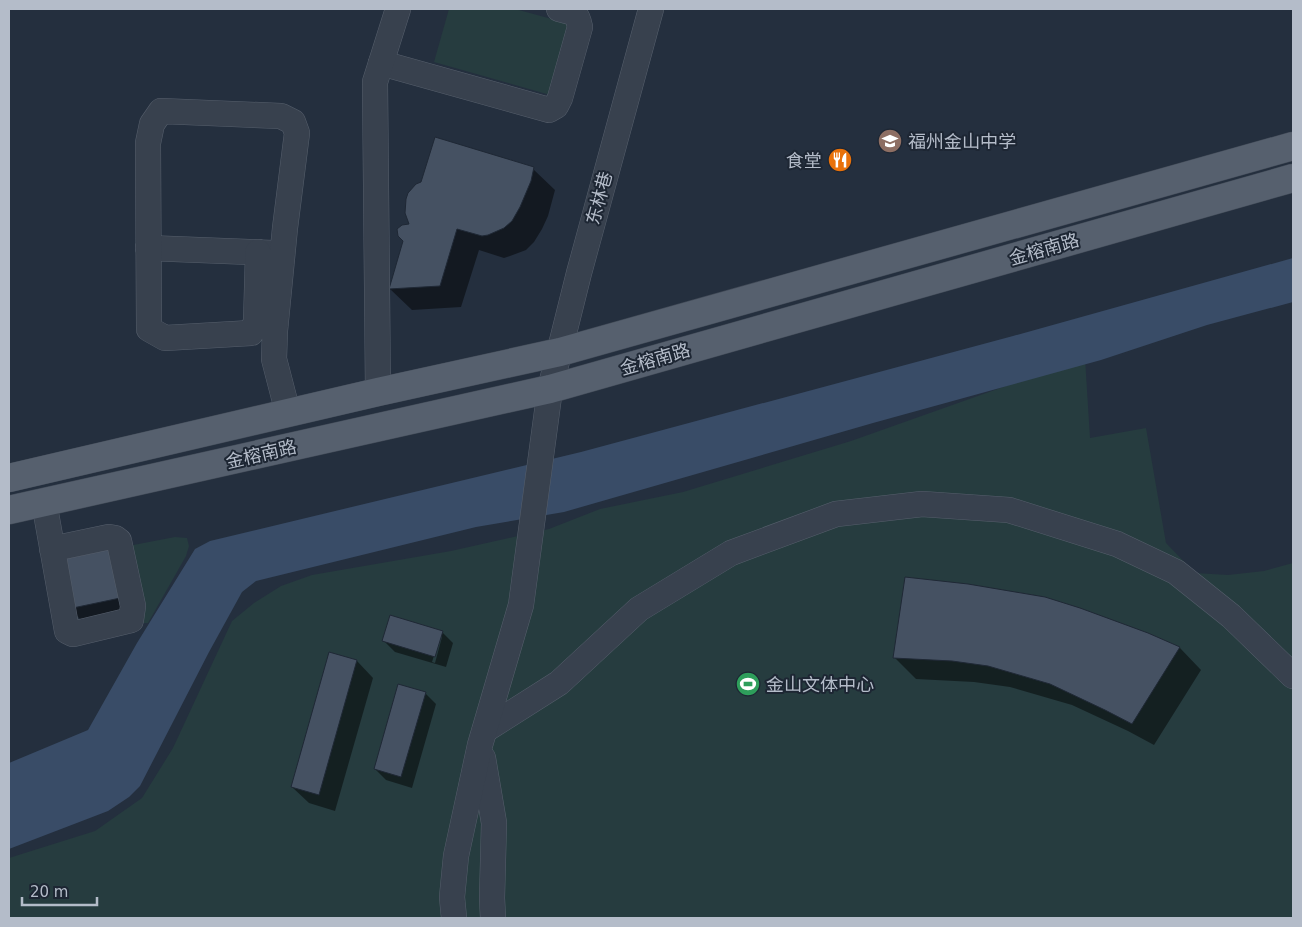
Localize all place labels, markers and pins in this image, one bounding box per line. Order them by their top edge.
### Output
school or university icon: 福州金山中学 [877,128,903,154]
place label: 福州金山中学 [908,131,1016,152]
restaurant icon: 食堂 [827,147,853,173]
place label: 食堂 [786,150,822,171]
sports icon: 金山文体中心 [735,671,761,697]
place label: 金山文体中心 [766,674,874,695]

